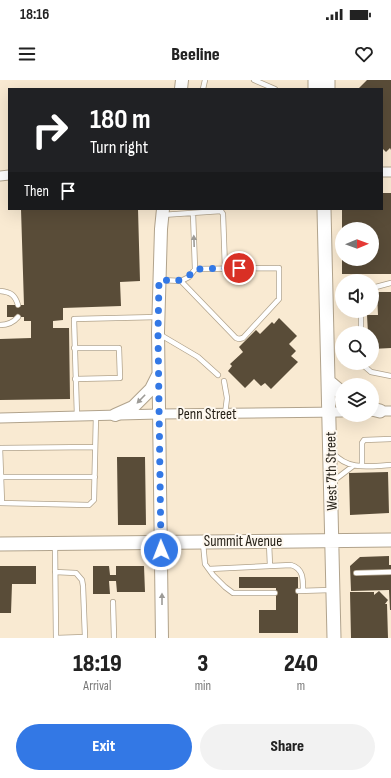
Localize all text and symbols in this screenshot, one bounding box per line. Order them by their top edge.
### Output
text: 18:16 [20,5,49,24]
icon: menu [16,43,38,65]
icon: heart [353,43,375,65]
text: Beeline [171,44,220,65]
text: 180 m [90,103,150,136]
icon: right [24,104,76,156]
text: Turn right [90,137,148,158]
icon: arrive [57,180,79,202]
text: Then [24,182,49,201]
north arrow [335,222,379,266]
map controls [335,222,379,422]
one-way arrow [191,234,197,247]
pin [222,251,256,285]
icon: arrive [228,257,250,279]
button: sound [335,274,379,318]
button: search [335,326,379,370]
button: layers [335,378,379,422]
one-way arrow [136,394,146,404]
street label: Penn Street [177,405,237,424]
street label: West 7th Street [321,431,342,511]
position arrow [140,529,182,571]
street label: Summit Avenue [204,532,282,551]
one-way arrow [159,592,165,605]
text: 18:19 [73,649,122,678]
text: 3 [197,649,208,678]
text: 240 [284,649,318,678]
text: Arrival [83,678,111,694]
text: min [195,678,211,694]
text: m [297,678,305,694]
button: Exit [16,724,192,770]
button: Share [200,724,375,770]

